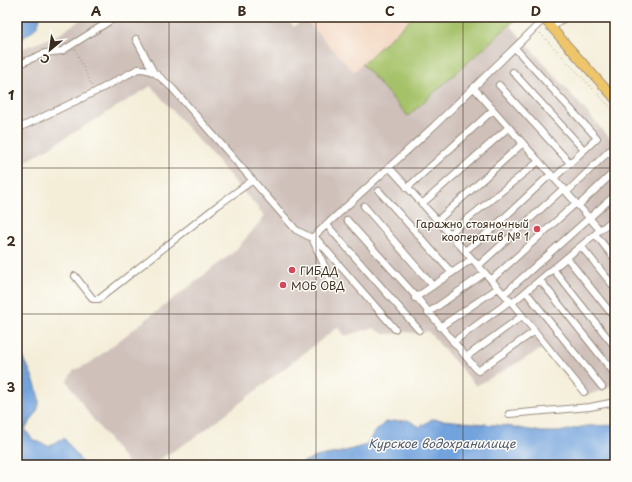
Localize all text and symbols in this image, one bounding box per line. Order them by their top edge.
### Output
text: A [91,1,101,20]
text: B [238,1,247,20]
text: C [385,1,395,20]
text: D [531,1,541,20]
north arrow [30,30,70,70]
text: С [37,50,53,69]
text: 1 [8,85,14,104]
place label: Гаражно стояночный кооператив № 1 [416,215,529,245]
marker: Гаражно стояночный кооператив № 1 [532,224,542,234]
text: 2 [6,231,16,250]
place label: ГИБДД [300,262,339,279]
marker: ГИБДД [287,265,297,275]
place label: МОБ ОВД [291,277,345,294]
marker: МОБ ОВД [278,280,288,290]
text: 3 [7,377,16,396]
water label: Курское водохранилище [368,434,516,452]

